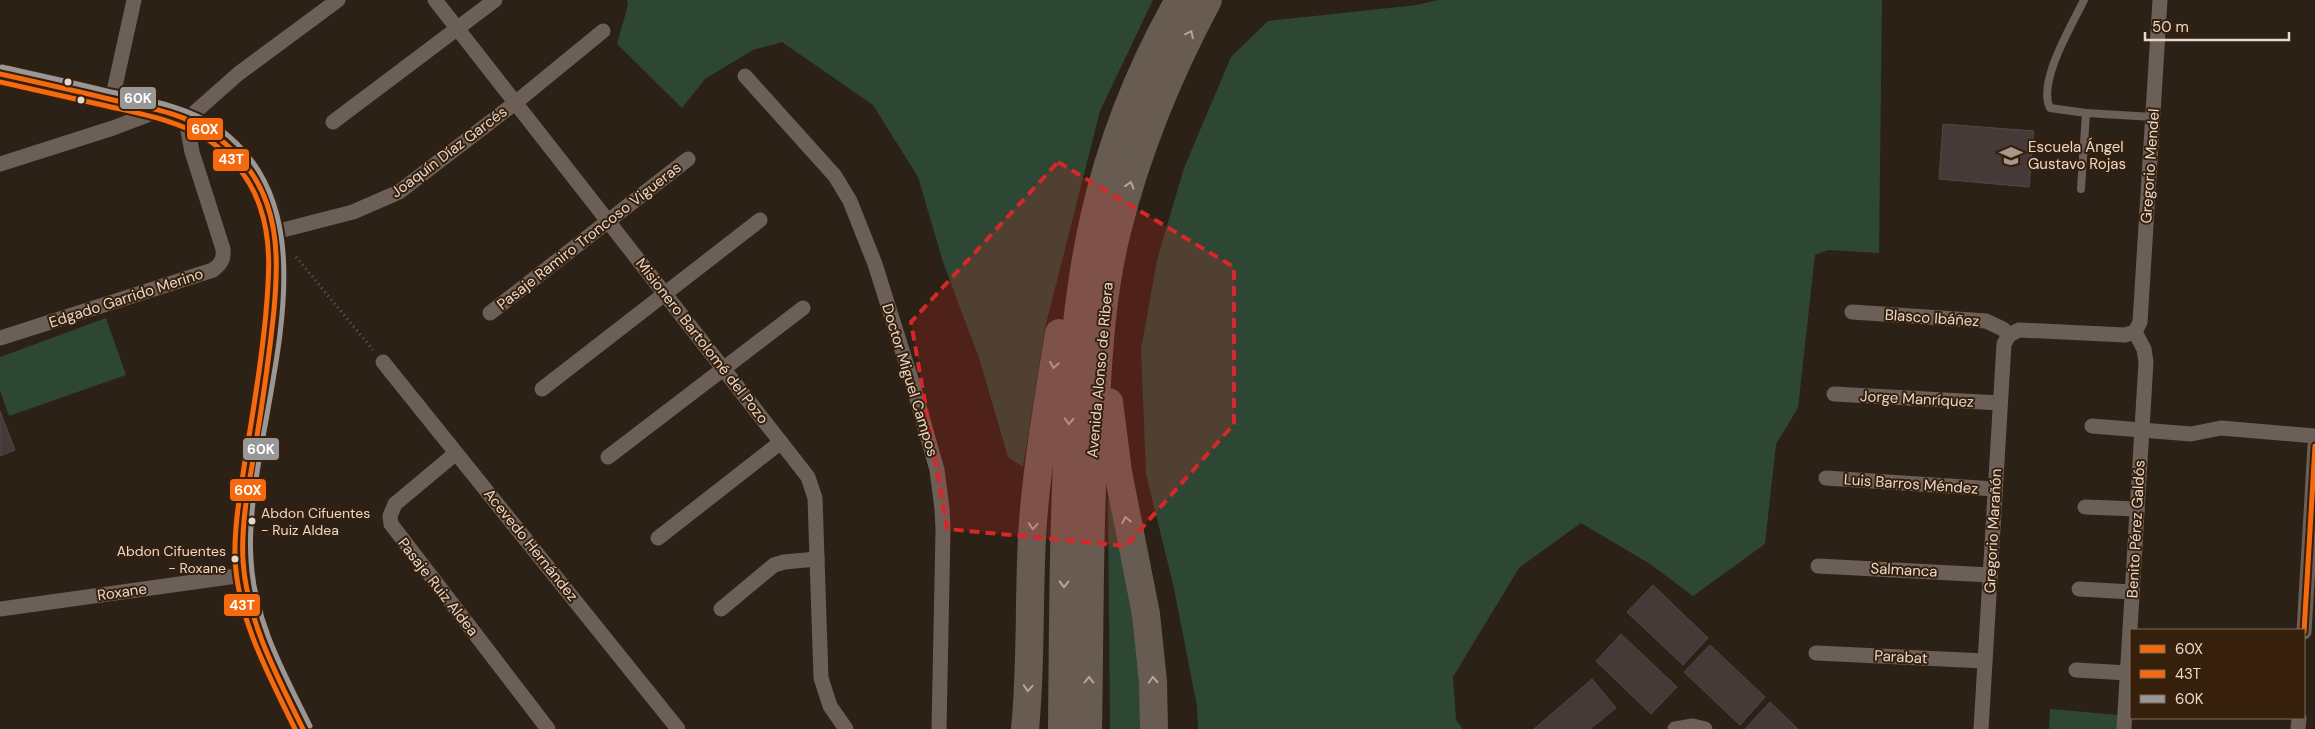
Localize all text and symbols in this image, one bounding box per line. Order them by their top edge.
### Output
scale bar [2145,10,2289,42]
text: 50 m [2152,17,2189,37]
one-way arrow [1184,31,1194,40]
unlabelled marker [63,77,73,87]
line badge: 60K [119,86,157,110]
text: 60K [124,89,152,107]
unlabelled marker [76,95,86,105]
street label: Joaquín Díaz Garcés [387,102,511,202]
street label: Gregorio Mendel [2136,108,2164,224]
line badge: 60X [186,117,224,141]
text: 60X [191,120,219,138]
place label: Escuela Ángel Gustavo Rojas [2028,137,2126,174]
school or university icon: Escuela Ángel Gustavo Rojas [1998,143,2024,169]
line badge: 43T [212,148,250,172]
text: 43T [218,150,244,168]
street label: Pasaje Ramiro Troncoso Vigueras [493,158,685,314]
one-way arrow [1124,182,1134,190]
street label: Misionero Bartolomé del Pozo [631,254,773,428]
street label: Edgado Garrido Merino [46,264,206,332]
street label: Avenida Alonso de Ribera [1082,281,1118,459]
street label: Doctor Miguel Campos [877,301,943,459]
street label: Blasco Ibáñez [1884,305,1980,331]
one-way arrow [1050,360,1060,369]
street label: Jorge Manríquez [1860,386,1975,412]
one-way arrow [1064,418,1075,426]
line badge: 60K [242,437,280,461]
text: 60K [247,440,275,458]
street label: Benito Pérez Galdós [2122,459,2150,599]
street label: Gregorio Marañón [1980,468,2006,594]
street label: Luis Barros Méndez [1843,469,1979,499]
line badge: 60X [229,478,267,502]
text: 60X [234,481,262,499]
street label: Acevedo Hernández [479,485,583,605]
place label: Abdon Cifuentes - Ruiz Aldea [261,504,370,539]
marker: Abdon Cifuentes - Ruiz Aldea [247,516,257,526]
one-way arrow [1122,516,1132,525]
one-way arrow [1027,522,1038,530]
street label: Pasaje Ruiz Aldea [393,534,483,640]
place label: Abdon Cifuentes - Roxane [117,542,226,577]
marker: Abdon Cifuentes - Roxane [230,554,240,564]
street label: Salmanca [1870,558,1938,582]
street label: Roxane [96,579,148,605]
one-way arrow [1059,580,1069,588]
line badge: 43T [223,593,261,617]
text: 43T [229,596,255,614]
legend [2130,629,2305,719]
text: 60X [2175,639,2203,659]
street label: Parabat [1874,646,1928,668]
text: 43T [2175,664,2201,684]
one-way arrow [1084,676,1094,684]
one-way arrow [1148,676,1158,684]
one-way arrow [1023,684,1034,692]
text: 60K [2175,689,2204,709]

